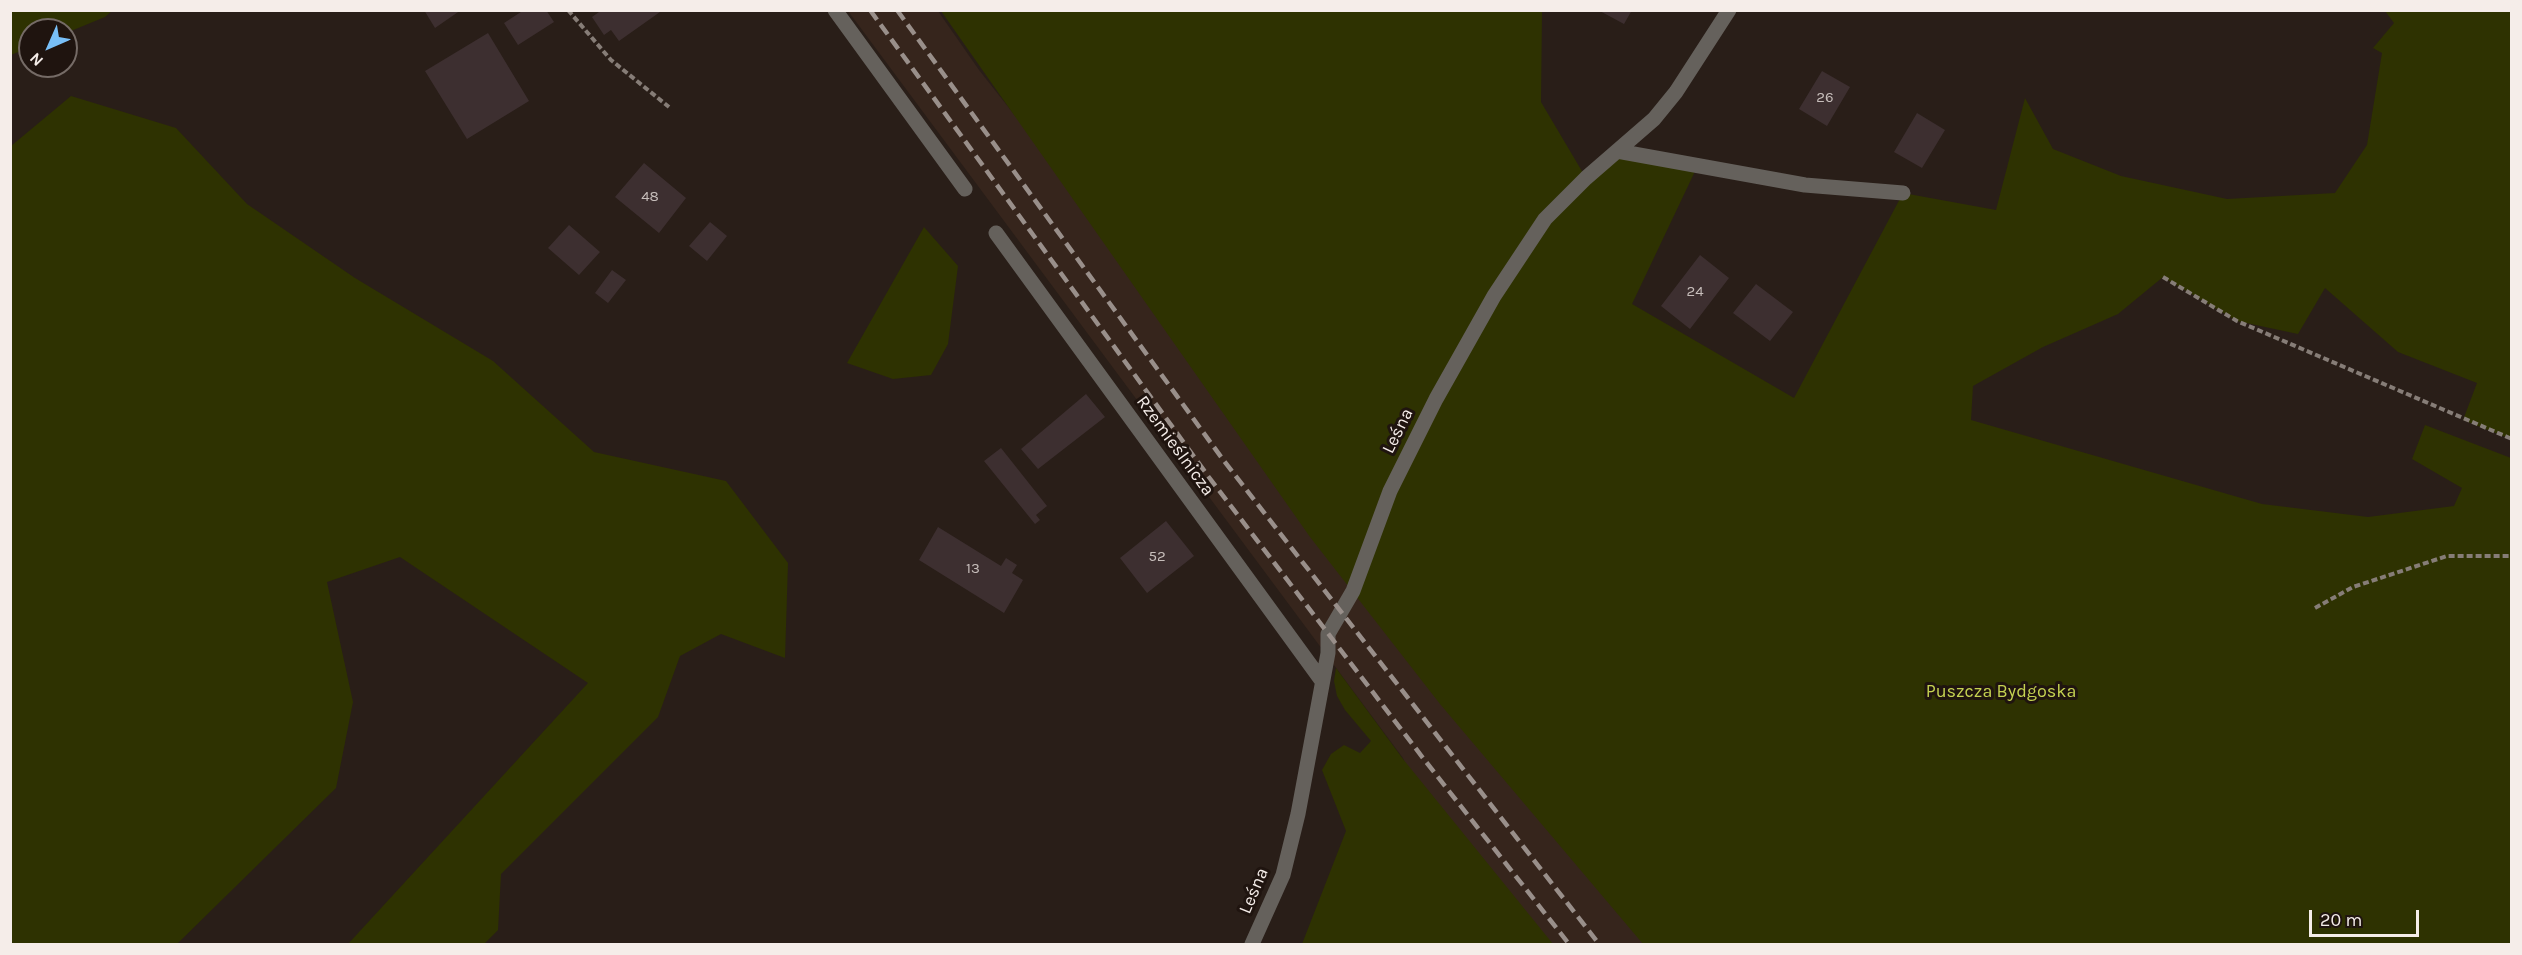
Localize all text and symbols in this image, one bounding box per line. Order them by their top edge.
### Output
north arrow [18,18,78,78]
text: N [26,49,47,70]
house number: 26 [1816,89,1834,107]
house number: 48 [641,188,659,206]
house number: 24 [1686,283,1704,301]
street label: Rzemieślnicza [1131,392,1219,500]
street label: Leśna [1378,405,1418,457]
house number: 52 [1148,548,1166,566]
house number: 13 [966,560,980,578]
park label: Puszcza Bydgoska [1926,681,2076,703]
street label: Leśna [1235,865,1273,917]
scale bar [2312,898,2422,936]
text: 20 m [2320,909,2362,931]

